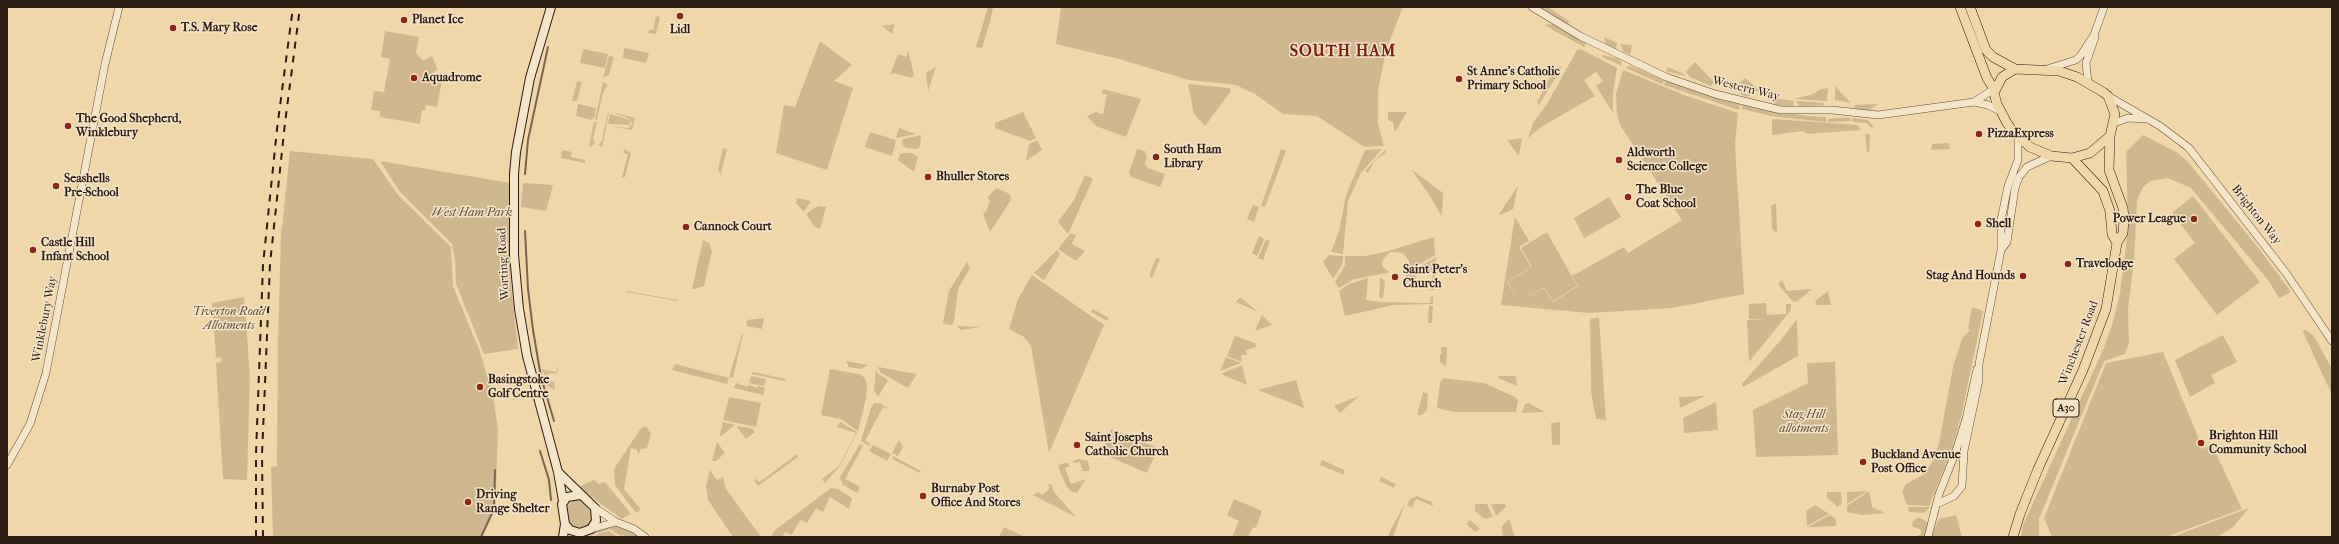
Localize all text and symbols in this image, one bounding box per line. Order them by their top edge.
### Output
marker: Lidl [675,11,685,21]
place label: Planet Ice [412,13,464,27]
marker: Planet Ice [399,15,409,25]
place label: T.S. Mary Rose [181,21,258,35]
marker: T.S. Mary Rose [168,23,178,33]
place label: Lidl [670,23,690,37]
district label: SOUTH HAM [1290,42,1396,62]
place label: St Anne's Catholic Primary School [1467,65,1560,93]
place label: Aquadrome [422,71,482,85]
marker: Aquadrome [409,73,419,83]
marker: St Anne's Catholic Primary School [1454,74,1464,84]
street label: Western Way [1711,74,1781,104]
place label: The Good Shepherd, Winklebury [76,112,181,140]
marker: The Good Shepherd, Winklebury [63,121,73,131]
place label: PizzaExpress [1987,127,2054,141]
marker: PizzaExpress [1974,129,1984,139]
place label: South Ham Library [1164,143,1222,171]
place label: Aldworth Science College [1627,146,1707,174]
marker: South Ham Library [1151,152,1161,162]
marker: Aldworth Science College [1614,155,1624,165]
place label: Bhuller Stores [936,170,1009,184]
place label: Seashells Pre-School [64,172,119,200]
marker: Bhuller Stores [923,172,933,182]
marker: Seashells Pre-School [51,181,61,191]
street label: Brighton Way [2228,182,2284,248]
place label: The Blue Coat School [1636,183,1696,211]
marker: The Blue Coat School [1623,192,1633,202]
park label: West Ham Park [432,206,512,220]
place label: Power League [2113,212,2186,226]
marker: Power League [2189,214,2199,224]
place label: Shell [1986,217,2011,231]
marker: Shell [1973,219,1983,229]
place label: Cannock Court [694,220,772,234]
marker: Cannock Court [681,222,691,232]
street label: Worting Road [495,227,513,301]
place label: Castle Hill Infant School [41,236,109,264]
marker: Castle Hill Infant School [28,245,38,255]
place label: Travelodge [2076,257,2134,271]
marker: Travelodge [2063,259,2073,269]
place label: Saint Peter's Church [1403,263,1467,291]
place label: Stag And Hounds [1926,269,2015,283]
marker: Stag And Hounds [2018,271,2028,281]
marker: Saint Peter's Church [1390,272,1400,282]
street label: Winklebury Way [30,275,60,363]
street label: Winchester Road [2056,299,2102,387]
park label: Tiverton Road Allotments [193,305,265,333]
place label: Basingstoke Golf Centre [488,373,549,401]
marker: Basingstoke Golf Centre [475,382,485,392]
road number: A30 [2053,399,2079,417]
park label: Stag Hill allotments [1779,408,1829,436]
place label: Brighton Hill Community School [2209,429,2307,457]
place label: Saint Josephs Catholic Church [1085,431,1169,459]
marker: Brighton Hill Community School [2196,438,2206,448]
marker: Saint Josephs Catholic Church [1072,440,1082,450]
place label: Buckland Avenue Post Office [1871,448,1961,476]
marker: Buckland Avenue Post Office [1858,457,1868,467]
place label: Burnaby Post Office And Stores [931,482,1020,510]
place label: Driving Range Shelter [476,488,550,516]
marker: Burnaby Post Office And Stores [918,491,928,501]
marker: Driving Range Shelter [463,497,473,507]

